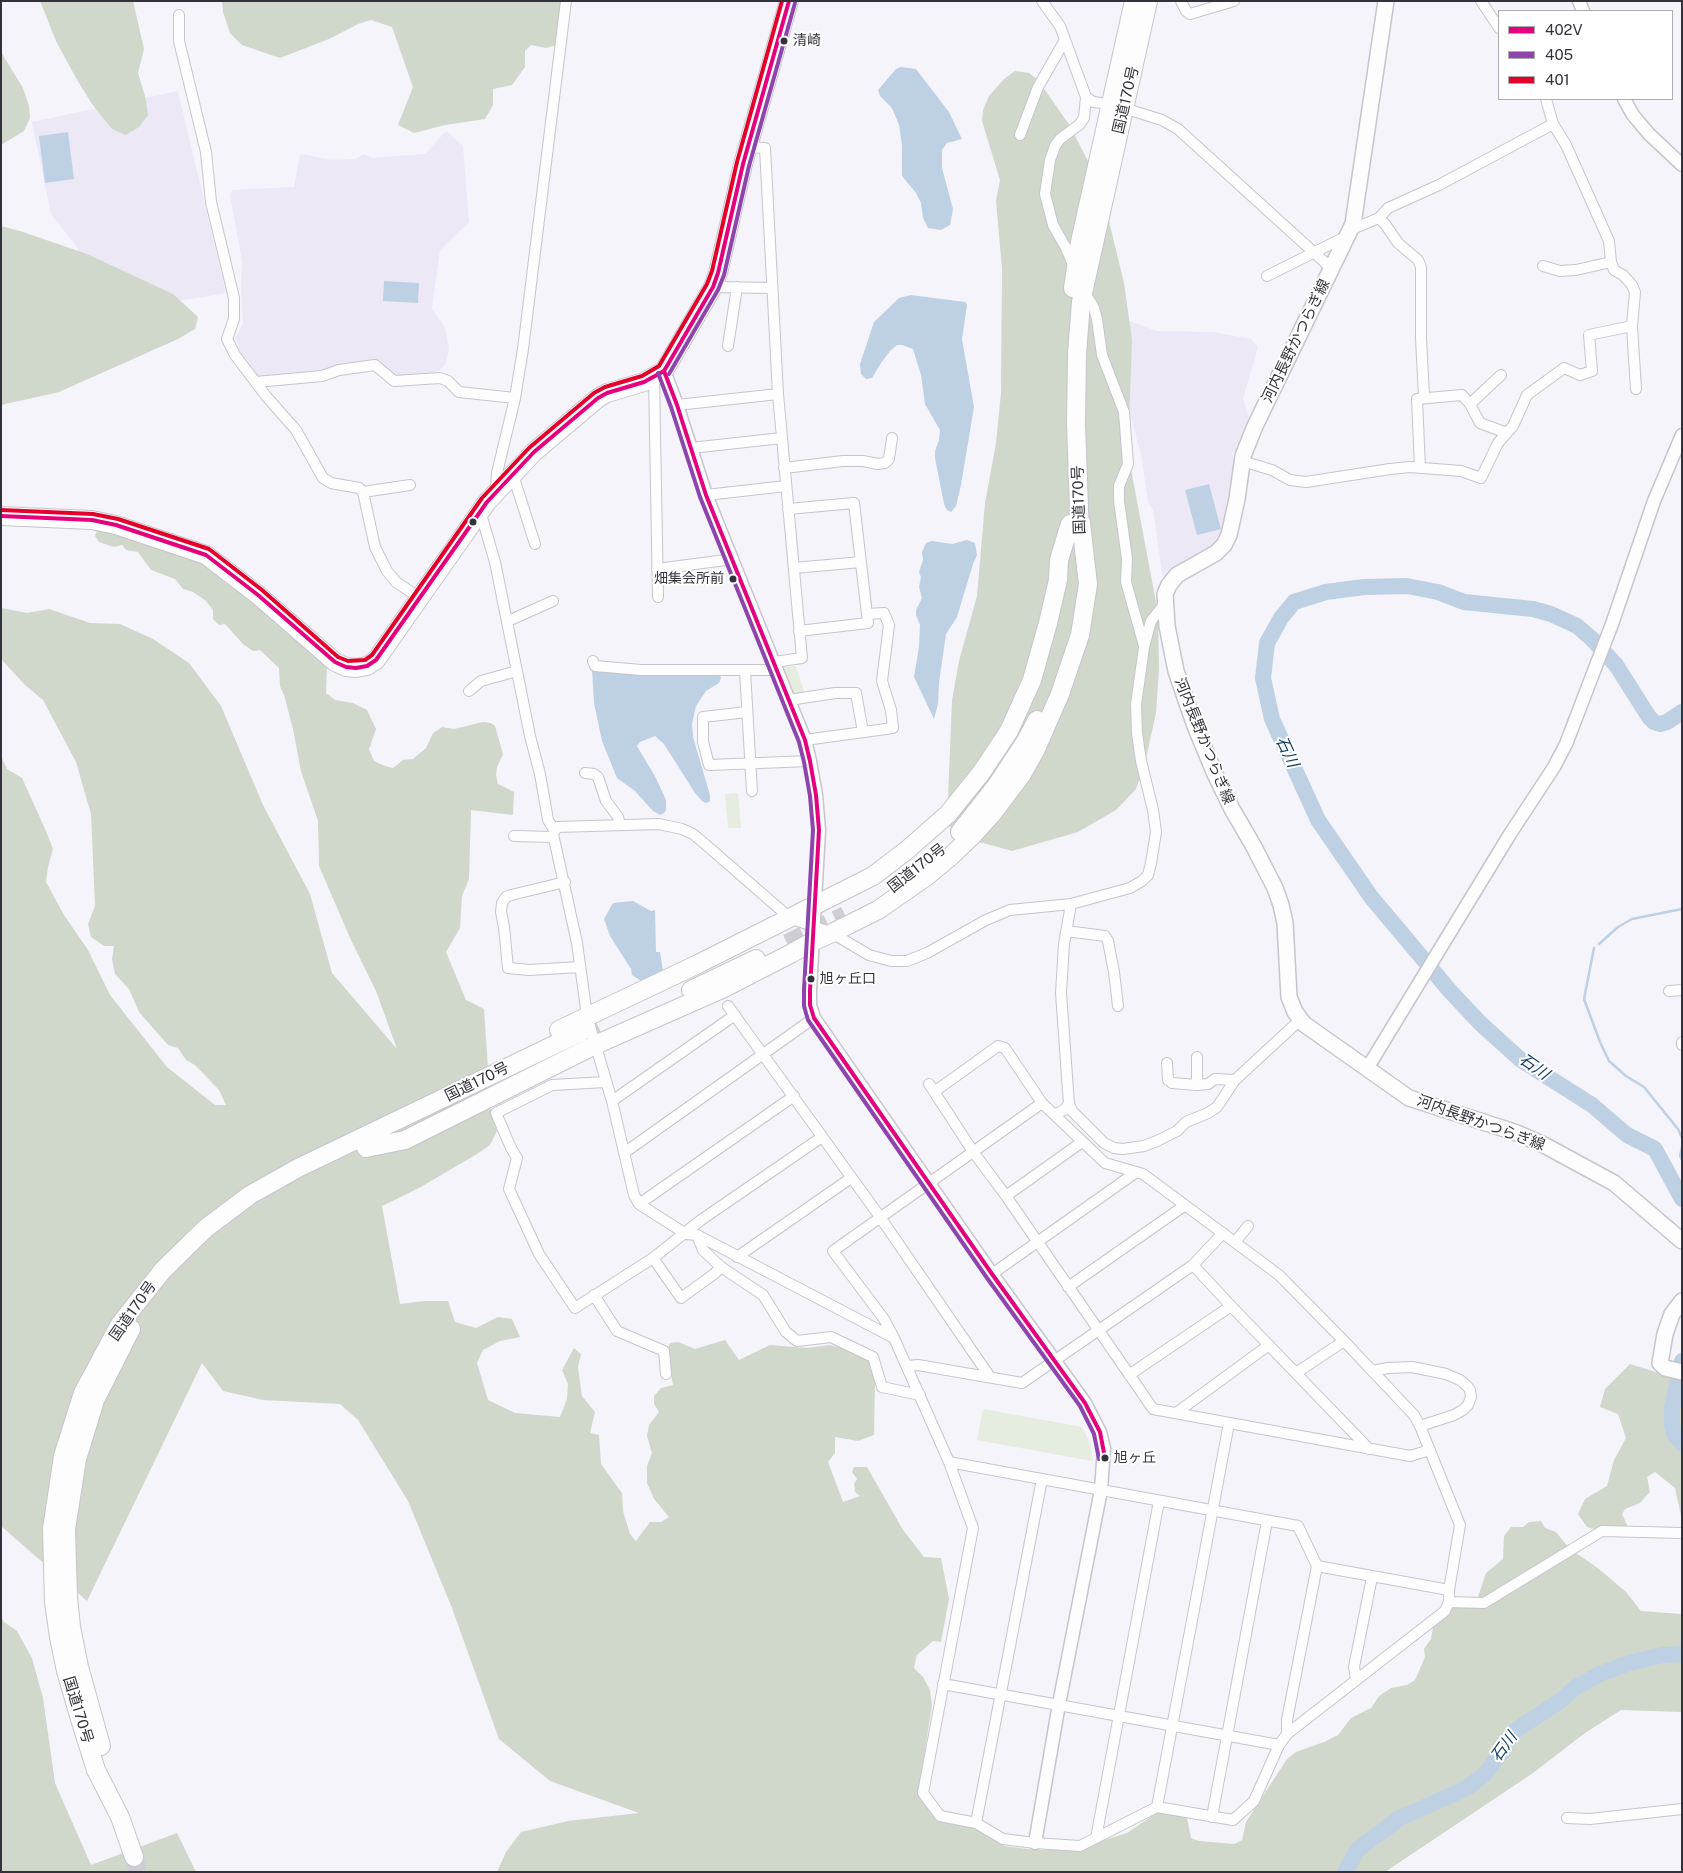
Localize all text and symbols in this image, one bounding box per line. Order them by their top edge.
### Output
legend [1498,10,1673,100]
text: 402V [1545,21,1583,38]
place label: 清崎 [793,33,821,49]
marker: 清崎 [779,36,789,46]
text: 405 [1545,46,1573,63]
street label: 国道170号 [1109,64,1143,136]
text: 401 [1545,71,1570,88]
street label: 河内長野かつらぎ線 [1258,276,1334,406]
street label: 国道170号 [1069,465,1089,535]
unlabelled marker [468,517,478,527]
place label: 畑集会所前 [654,571,724,587]
marker: 畑集会所前 [728,574,738,584]
street label: 河内長野かつらぎ線 [1170,675,1238,807]
water label: 石川 [1272,733,1302,771]
street label: 国道170号 [884,840,950,896]
place label: 旭ヶ丘口 [820,971,876,987]
marker: 旭ヶ丘口 [806,974,816,984]
water label: 石川 [1515,1050,1553,1084]
street label: 国道170号 [442,1059,512,1105]
street label: 河内長野かつらぎ線 [1414,1091,1548,1155]
street label: 国道170号 [106,1278,160,1344]
place label: 旭ヶ丘 [1114,1450,1156,1466]
marker: 旭ヶ丘 [1100,1453,1110,1463]
street label: 国道170号 [59,1674,97,1746]
water label: 石川 [1487,1728,1521,1766]

